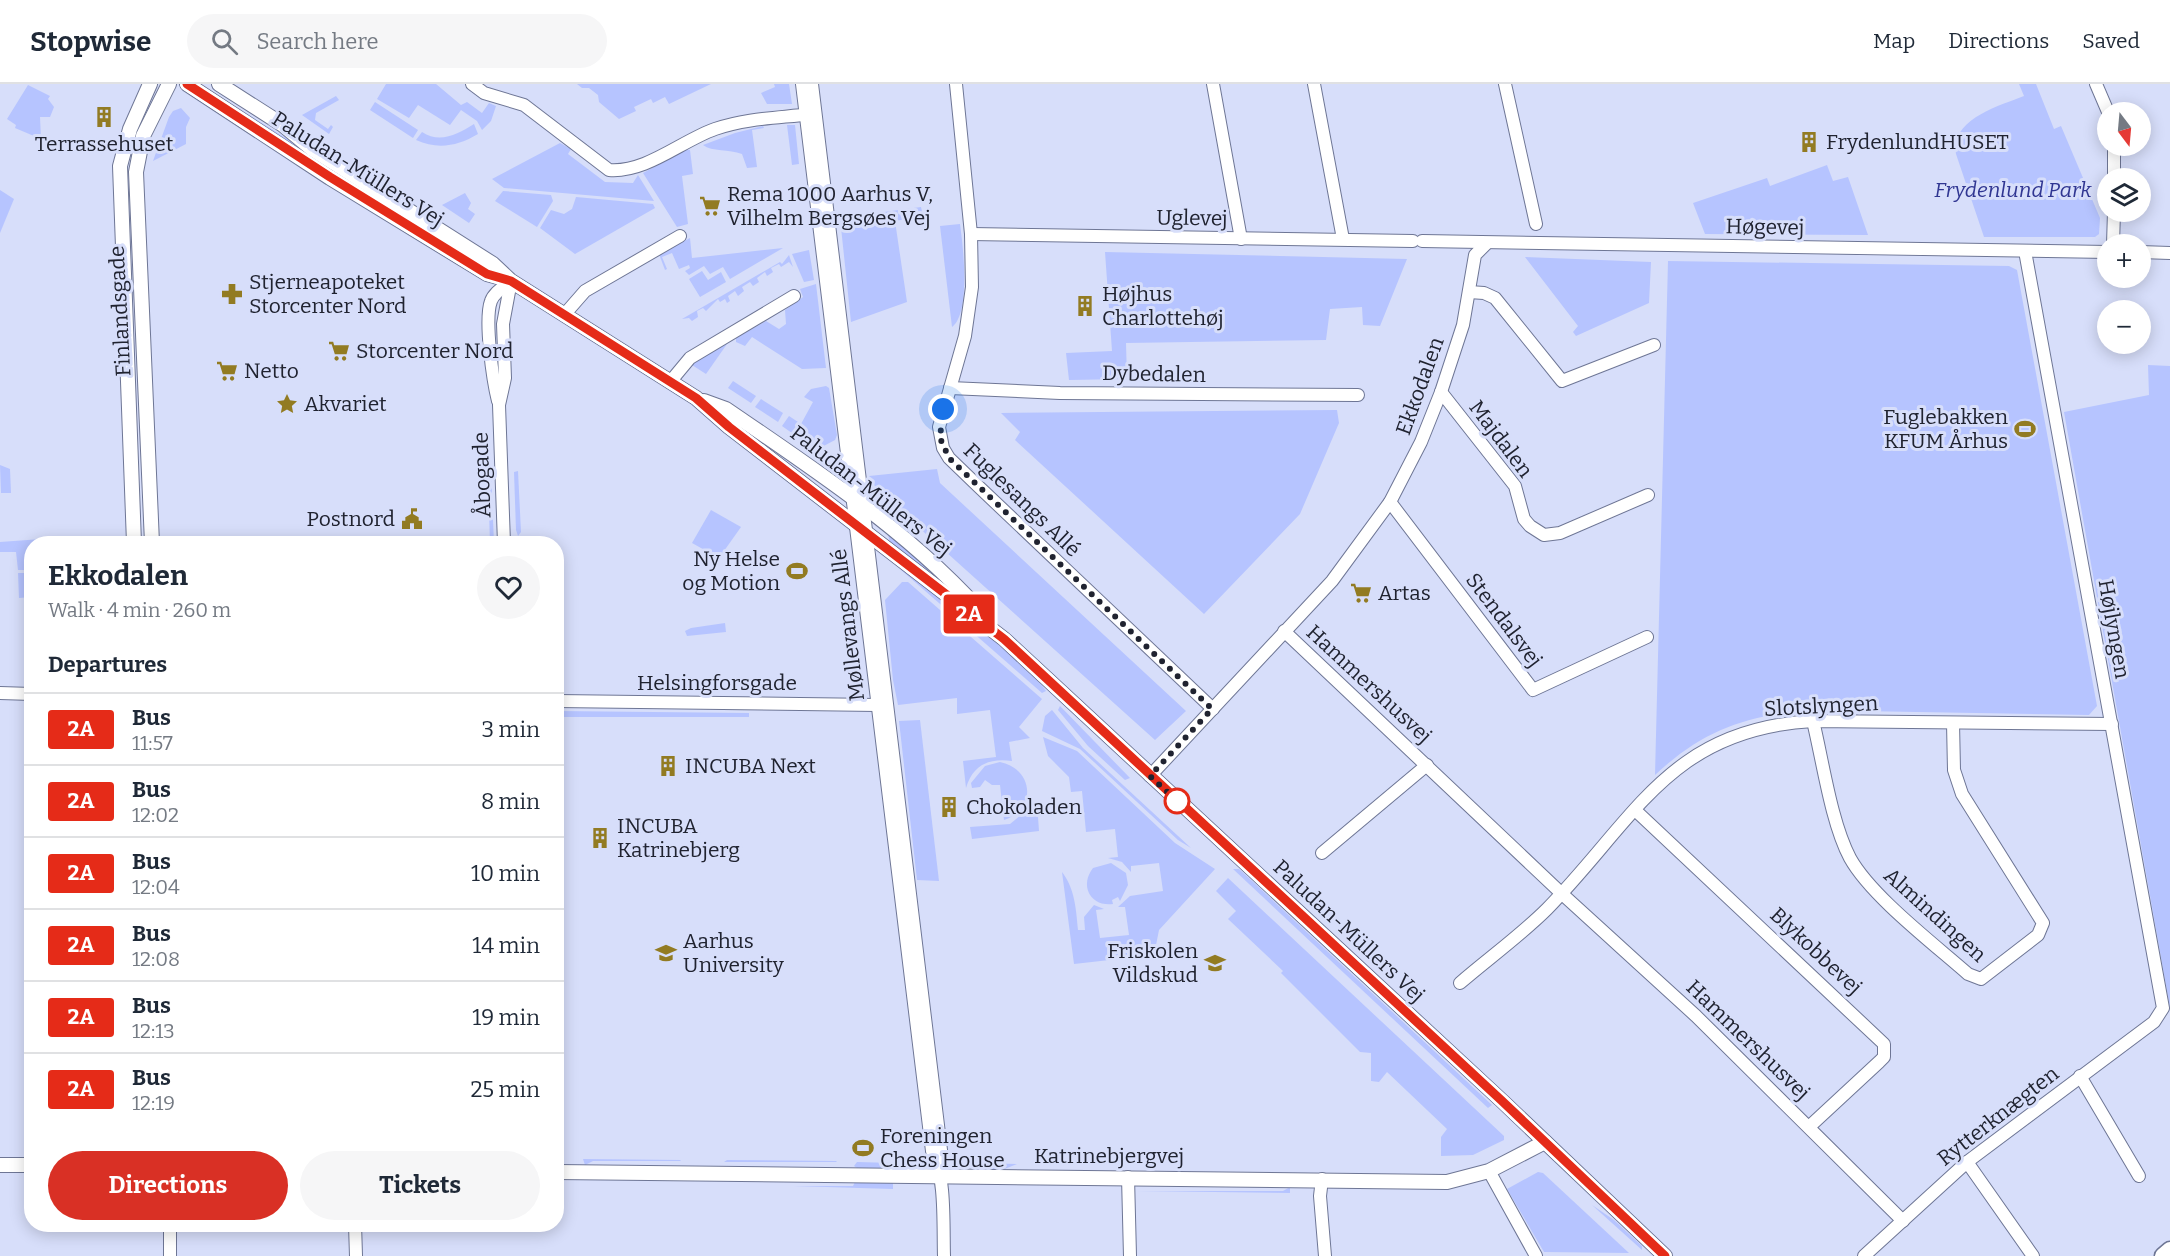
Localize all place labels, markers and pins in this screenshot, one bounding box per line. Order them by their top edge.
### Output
building icon: Terrassehuset [92,105,116,129]
place label: FrydenlundHUSET [1826,129,2009,155]
building icon: FrydenlundHUSET [1797,130,1821,154]
place label: Terrassehuset [35,131,174,157]
place label: Rema 1000 Aarhus V, Vilhelm Bergsøes Vej [727,181,933,231]
supermarket icon: Rema 1000 Aarhus V, Vilhelm Bergsøes Vej [698,194,722,218]
place label: Stjerneapoteket Storcenter Nord [249,269,407,319]
place label: Højhus Charlottehøj [1102,281,1224,331]
pharmacy icon: Stjerneapoteket Storcenter Nord [220,282,244,306]
building icon: Højhus Charlottehøj [1073,294,1097,318]
place label: Storcenter Nord [356,338,514,364]
supermarket icon: Storcenter Nord [327,339,351,363]
place label: Netto [244,358,299,384]
supermarket icon: Netto [215,359,239,383]
place label: Akvariet [304,391,387,417]
place icon: Akvariet [275,392,299,416]
place label: Fuglebakken KFUM Århus [1883,404,2008,454]
sports icon: Fuglebakken KFUM Århus [2013,417,2037,441]
place label: Postnord [307,506,395,532]
public building icon: Postnord [400,507,424,531]
place label: Ny Helse og Motion [682,546,780,596]
sports icon: Ny Helse og Motion [785,559,809,583]
place label: Artas [1378,580,1431,606]
supermarket icon: Artas [1349,581,1373,605]
place label: INCUBA Next [685,753,816,779]
building icon: INCUBA Next [656,754,680,778]
unlabelled marker [1164,788,1190,814]
place label: Chokoladen [966,794,1082,820]
building icon: Chokoladen [937,795,961,819]
place label: INCUBA Katrinebjerg [617,813,740,863]
building icon: INCUBA Katrinebjerg [588,826,612,850]
place label: Aarhus University [683,928,785,978]
place label: Friskolen Vildskud [1107,938,1198,988]
school or university icon: Aarhus University [654,941,678,965]
school or university icon: Friskolen Vildskud [1203,951,1227,975]
place label: Foreningen Chess House [880,1123,1005,1173]
sports icon: Foreningen Chess House [851,1136,875,1160]

